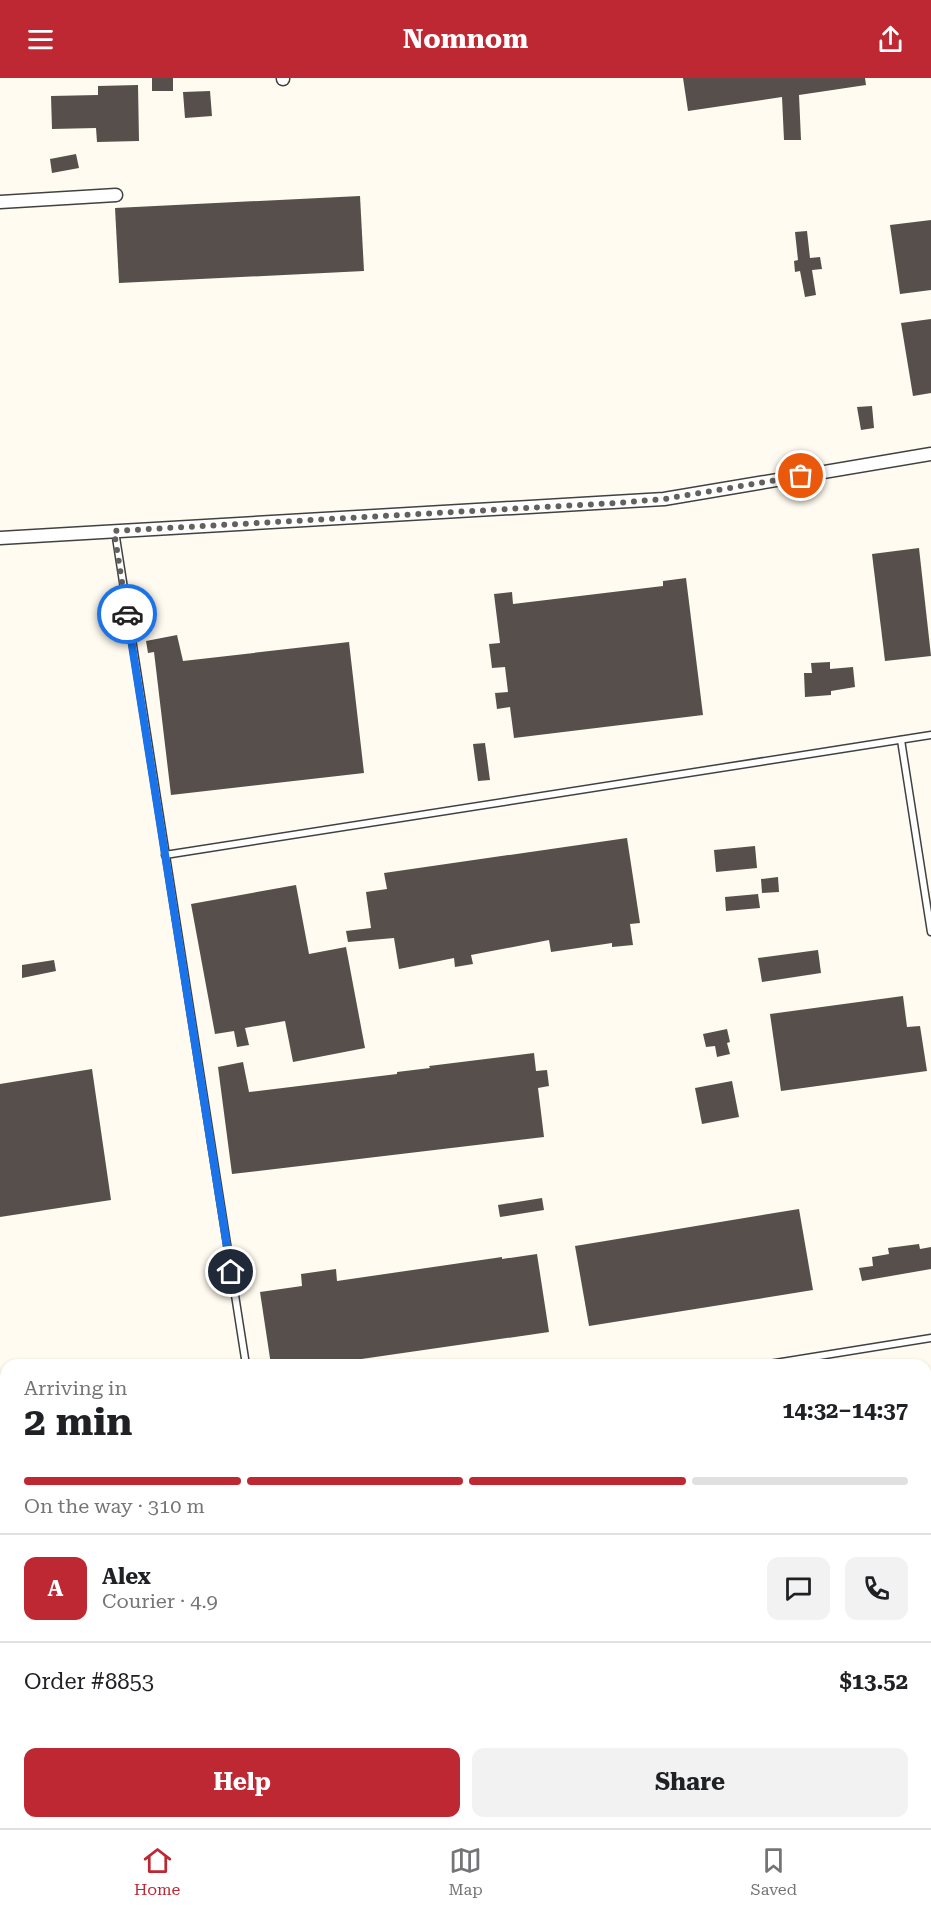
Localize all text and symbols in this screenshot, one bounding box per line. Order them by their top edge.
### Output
icon: menu [24,23,57,56]
text: Nomnom [403,23,528,55]
icon: share [874,23,907,56]
pin [775,450,826,501]
icon: bag [784,459,817,492]
courier [97,584,157,644]
icon: car [111,598,144,631]
pin [205,1246,256,1297]
icon: home [214,1255,247,1288]
text: Arriving in [24,1376,127,1400]
text: 14:32–14:37 [782,1398,908,1423]
text: 2 min [24,1399,132,1445]
text: On the way · 310 m [24,1494,205,1518]
button: chat [767,1557,830,1620]
button: phone [845,1557,908,1620]
text: Alex [102,1564,151,1589]
text: A [48,1576,63,1601]
text: Courier · 4.9 [102,1589,218,1613]
text: Order #8853 [24,1669,154,1694]
text: $13.52 [839,1669,908,1694]
button: Help [24,1748,460,1817]
button: Share [472,1748,908,1817]
tab: Home [134,1844,180,1899]
tab: Map [448,1844,483,1899]
tab: Saved [751,1844,797,1899]

